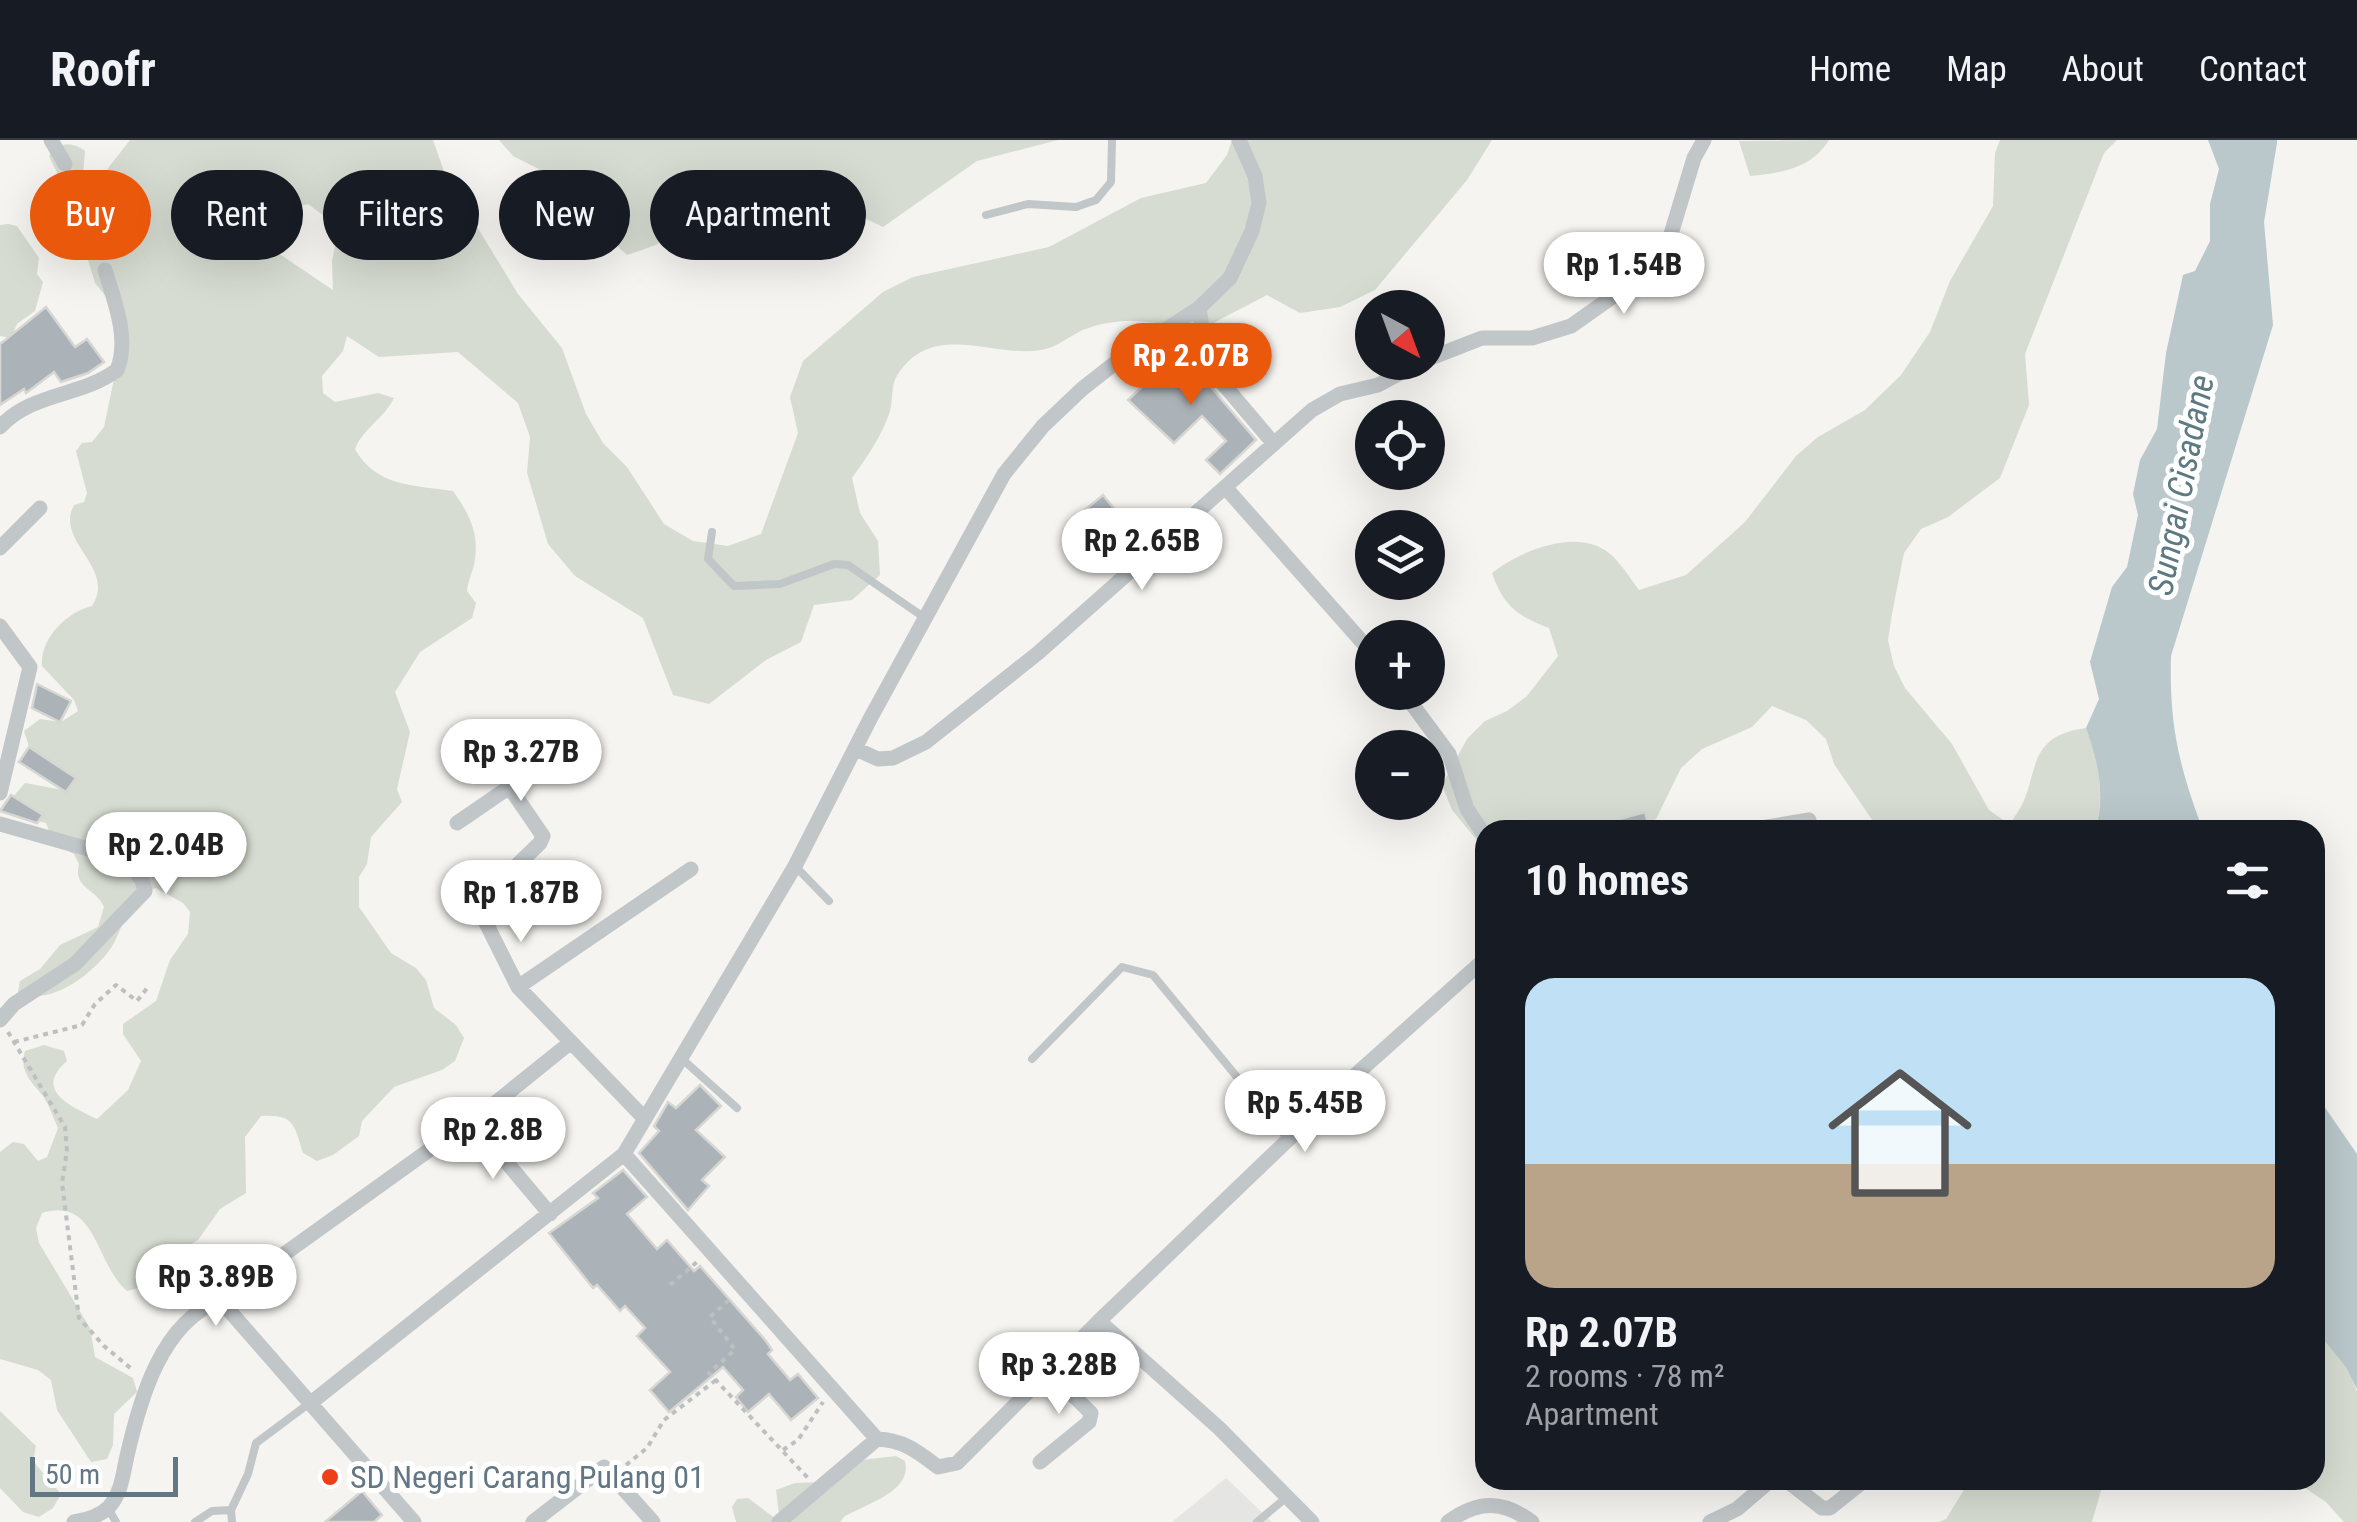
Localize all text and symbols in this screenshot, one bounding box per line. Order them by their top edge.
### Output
text: Roofr [50,41,156,98]
text: Home [1809,49,1891,90]
text: Map [1946,49,2007,90]
text: About [2062,49,2144,90]
text: Contact [2199,49,2307,90]
chip: Buy [30,170,151,260]
chip: Rent [171,170,303,260]
chip: Filters [323,170,479,260]
chip: New [499,170,630,260]
chip: Apartment [650,170,866,260]
pin: Rp 1.54B [1521,232,1727,317]
text: Rp 1.54B [1566,245,1682,283]
north arrow [1355,290,1445,380]
map controls [1355,290,1445,820]
pin: Rp 2.07B [1088,323,1294,408]
text: Rp 2.07B [1133,336,1249,374]
water label: Sungai Cisadane [2140,371,2223,599]
button: locate [1355,400,1445,490]
pin: Rp 2.65B [1039,508,1245,593]
button: layers [1355,510,1445,600]
text: Rp 2.65B [1084,521,1200,559]
button: + [1355,620,1445,710]
pin: Rp 3.27B [418,719,624,804]
button: − [1355,730,1445,820]
text: Rp 3.27B [463,732,579,770]
pin: Rp 2.04B [63,812,269,897]
text: Rp 2.04B [108,825,224,863]
icon: filters [2220,853,2275,908]
text: 10 homes [1525,856,1689,905]
pin: Rp 1.87B [418,860,624,945]
text: Rp 1.87B [463,873,579,911]
icon: home [1810,1043,1990,1223]
pin: Rp 5.45B [1202,1070,1408,1155]
text: Rp 5.45B [1247,1083,1363,1121]
pin: Rp 2.8B [401,1097,585,1182]
text: Rp 2.8B [443,1110,543,1148]
pin: Rp 3.89B [113,1244,319,1329]
text: Rp 3.89B [158,1257,274,1295]
text: Rp 2.07B [1525,1308,1678,1357]
pin: Rp 3.28B [956,1332,1162,1417]
text: Rp 3.28B [1001,1345,1117,1383]
text: 2 rooms · 78 m² [1525,1357,1724,1395]
text: Apartment [1525,1395,1659,1433]
scale bar [30,1452,178,1496]
text: 50 m [45,1458,100,1491]
place label: SD Negeri Carang Pulang 01 [350,1458,705,1496]
marker: SD Negeri Carang Pulang 01 [319,1466,341,1488]

